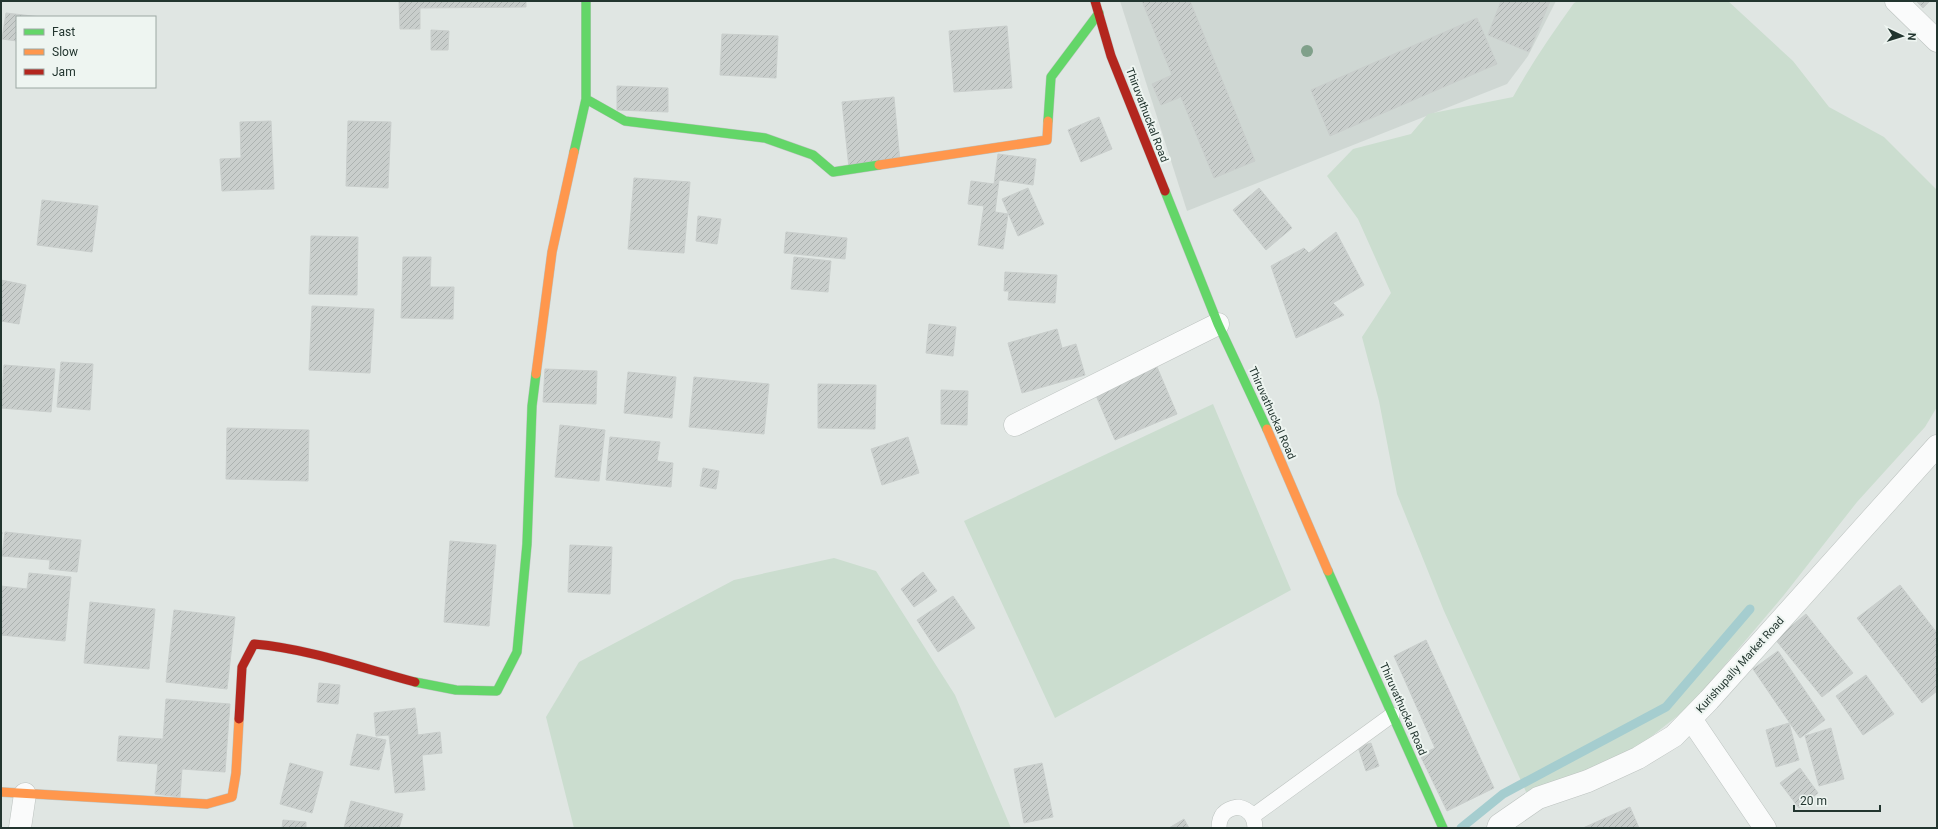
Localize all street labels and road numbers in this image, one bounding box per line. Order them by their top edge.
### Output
street label: Thiruvathuckal Road [1123,66,1171,164]
street label: Thiruvathuckal Road [1246,365,1298,461]
street label: Kurishupally Market Road [1693,614,1787,716]
street label: Thiruvathuckal Road [1377,661,1429,757]

